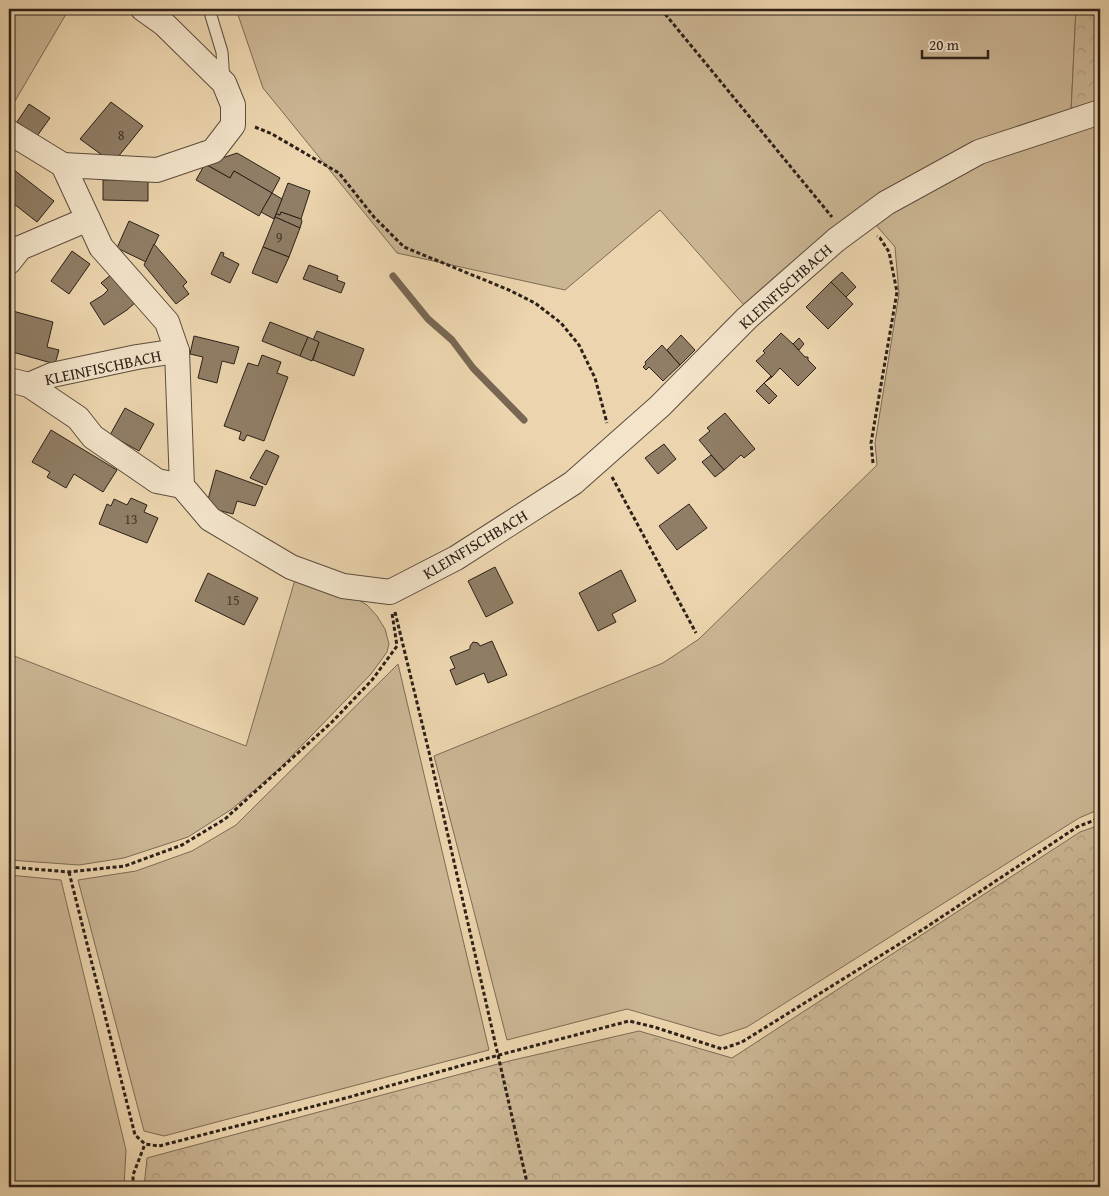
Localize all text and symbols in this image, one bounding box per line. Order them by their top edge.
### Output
scale bar [922,28,988,60]
text: 20 m [929,34,960,55]
house number: 8 [118,125,125,145]
house number: 9 [276,227,283,247]
street label: KLEINFISCHBACH [733,237,837,335]
street label: KLEINFISCHBACH [43,343,164,391]
street label: KLEINFISCHBACH [418,503,532,585]
house number: 13 [124,509,138,529]
house number: 15 [226,590,240,610]

